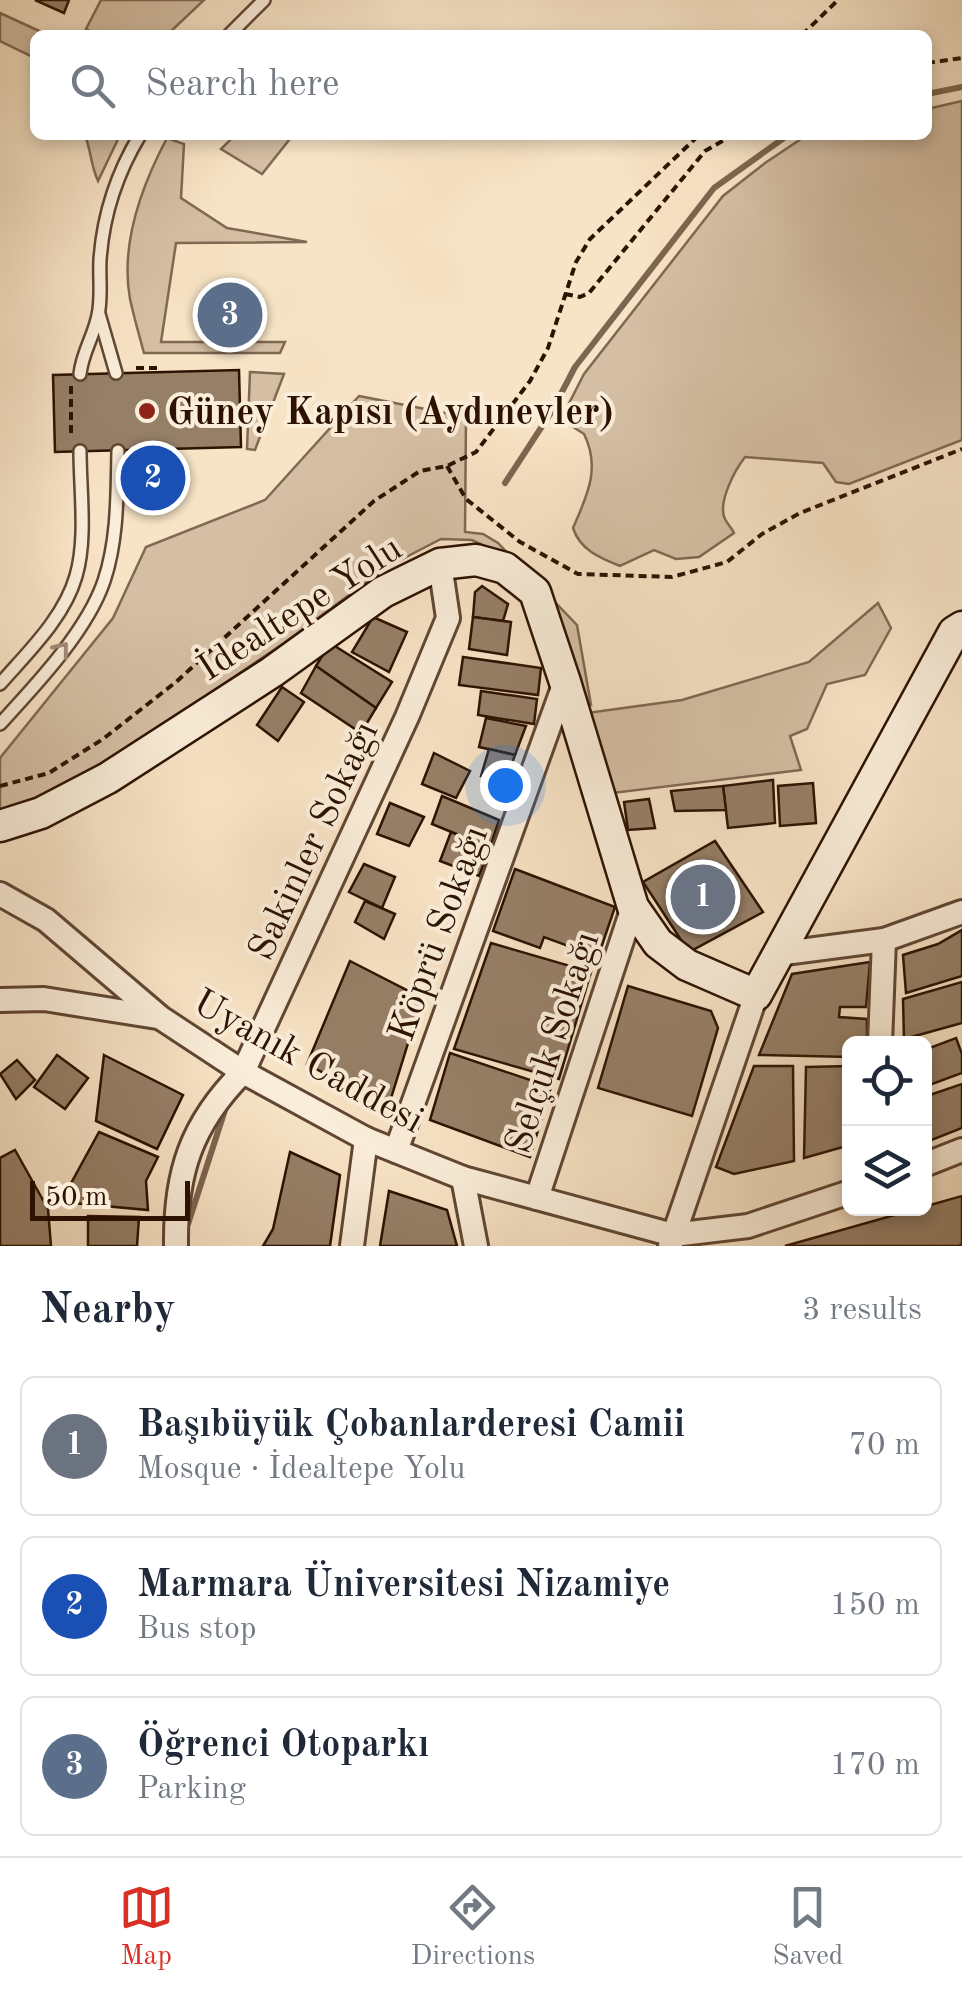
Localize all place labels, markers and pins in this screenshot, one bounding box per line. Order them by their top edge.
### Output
pin: 3 [198,278,262,352]
place label: Güney Kapısı (Aydınevler) [167,395,614,433]
marker: Güney Kapısı (Aydınevler) [136,400,158,422]
pin: 2 [120,440,186,516]
pin: 1 [670,860,736,934]

